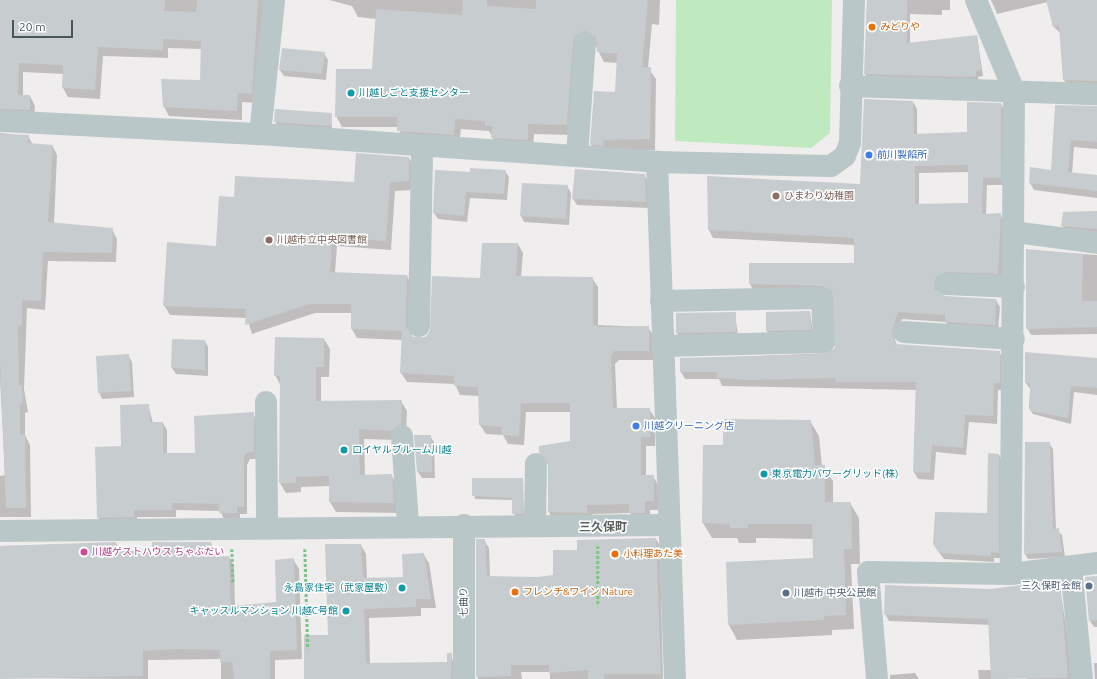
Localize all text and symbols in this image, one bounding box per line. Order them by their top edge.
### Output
scale bar [14,12,75,38]
text: 20 m [19,20,46,33]
place label: みどりや [880,21,920,33]
marker: みどりや [867,22,877,32]
place label: 川越しごと支援センター [359,87,469,99]
marker: 川越しごと支援センター [346,88,356,98]
place label: 前川製餡所 [877,149,927,161]
marker: 前川製餡所 [864,150,874,160]
place label: ひまわり幼稚園 [784,190,854,202]
marker: ひまわり幼稚園 [771,191,781,201]
place label: 川越市立中央図書館 [277,234,367,246]
marker: 川越市立中央図書館 [264,235,274,245]
place label: 川越クリーニング店 [644,420,734,432]
marker: 川越クリーニング店 [631,421,641,431]
place label: ロイヤルブルーム川越 [352,444,452,456]
marker: ロイヤルブルーム川越 [339,445,349,455]
place label: 東京電力パワーグリッド(株) [772,468,898,480]
marker: 東京電力パワーグリッド(株) [759,469,769,479]
district label: 三久保町 [579,520,627,534]
place label: 川越ゲストハウス ちゃぶだい [92,546,224,558]
marker: 川越ゲストハウス ちゃぶだい [79,547,89,557]
place label: 小料理あた美 [623,548,683,560]
marker: 小料理あた美 [610,549,620,559]
place label: 三久保町会館 [1021,580,1081,592]
marker: 三久保町会館 [1084,581,1094,591]
place label: 永島家住宅（武家屋敷） [284,582,394,594]
marker: 永島家住宅（武家屋敷） [397,583,407,593]
place label: フレンチ&ワイン Nature [523,586,633,598]
street label: 七曲り [458,587,470,617]
marker: フレンチ&ワイン Nature [510,587,520,597]
place label: 川越市 中央公民館 [794,587,876,599]
marker: 川越市 中央公民館 [781,588,791,598]
place label: キャッスルマンション 川越C号館 [190,605,338,617]
marker: キャッスルマンション 川越C号館 [341,606,351,616]

